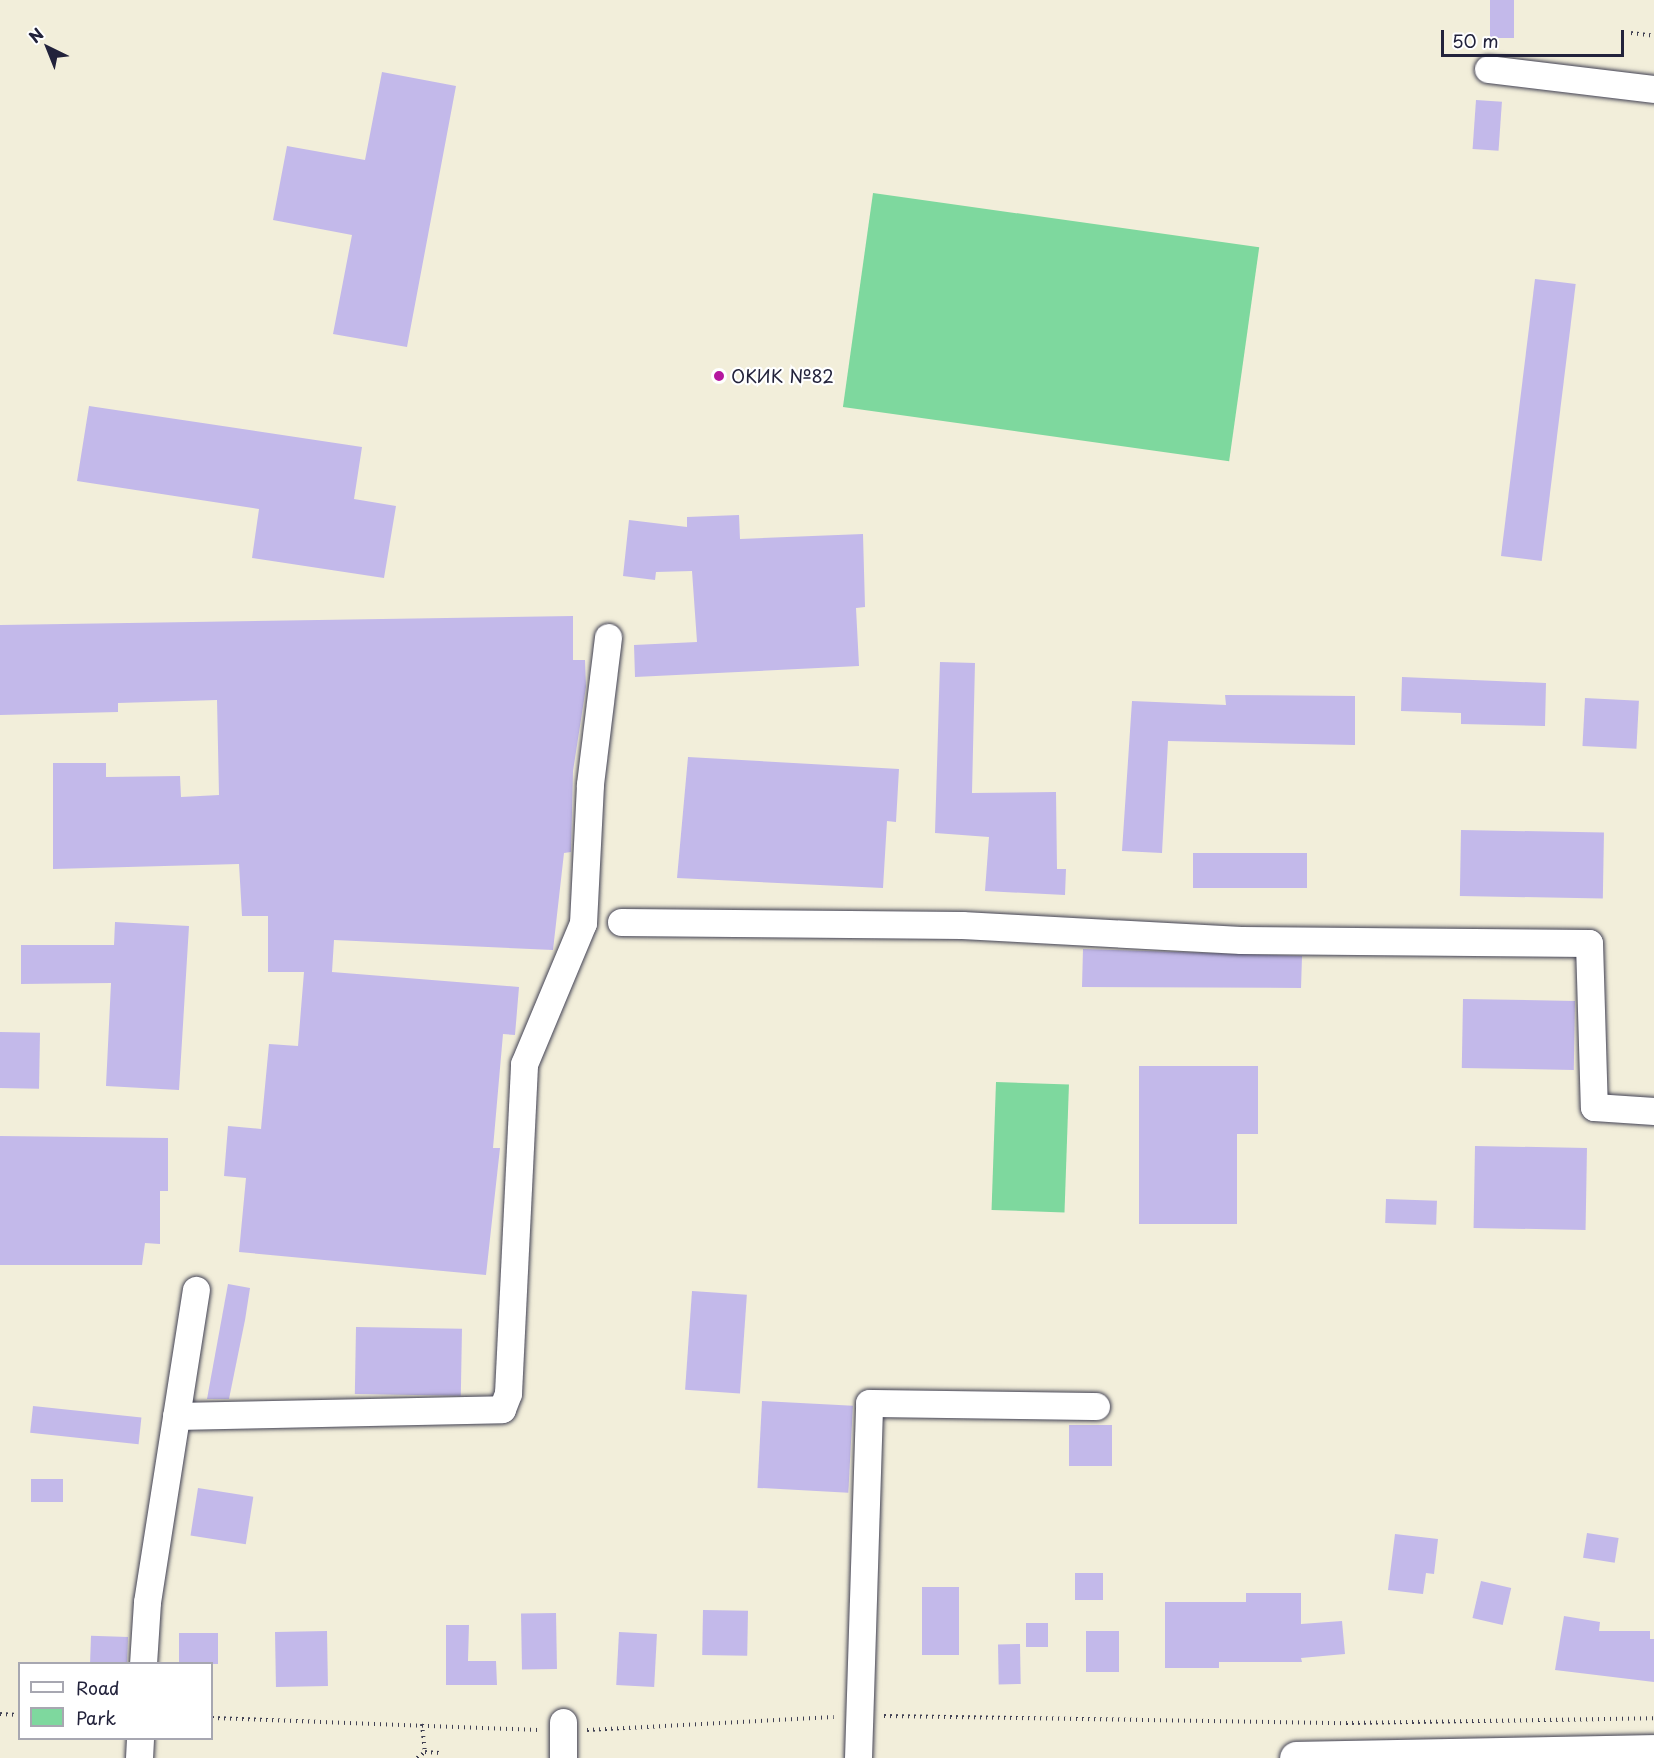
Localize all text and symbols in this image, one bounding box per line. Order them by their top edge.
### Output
north arrow [18,18,78,78]
scale bar [1444,18,1627,56]
text: N [23,22,49,48]
text: 50 m [1452,27,1499,54]
place label: ОКИК №82 [731,365,833,387]
marker: ОКИК №82 [712,369,726,383]
legend [18,1662,213,1740]
text: Road [76,1674,120,1701]
text: Park [76,1704,116,1731]

